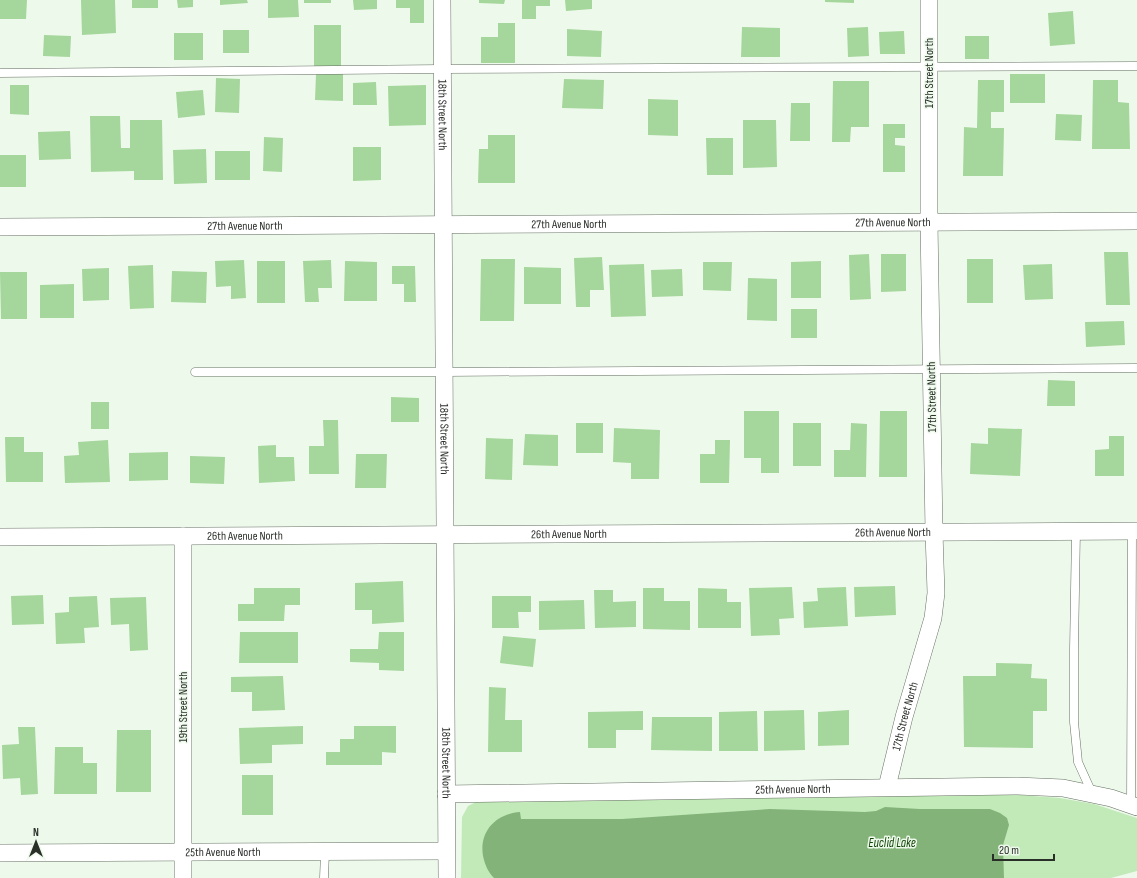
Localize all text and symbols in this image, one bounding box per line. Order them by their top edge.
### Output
street label: 17th Street North [922,38,937,108]
street label: 18th Street North [435,79,450,151]
street label: 27th Avenue North [855,215,931,230]
street label: 27th Avenue North [531,216,607,232]
street label: 27th Avenue North [207,218,283,233]
street label: 17th Street North [924,362,940,432]
street label: 18th Street North [437,403,452,475]
street label: 26th Avenue North [855,525,931,540]
street label: 26th Avenue North [531,526,607,542]
street label: 26th Avenue North [207,528,283,543]
street label: 19th Street North [176,671,191,743]
street label: 17th Street North [889,680,921,752]
street label: 18th Street North [439,727,454,799]
street label: 25th Avenue North [755,781,831,797]
north arrow [16,822,56,862]
text: N [33,826,39,839]
water label: Euclid Lake [868,835,916,851]
scale bar [993,836,1054,862]
text: 20 m [999,843,1019,858]
street label: 25th Avenue North [185,844,261,860]

